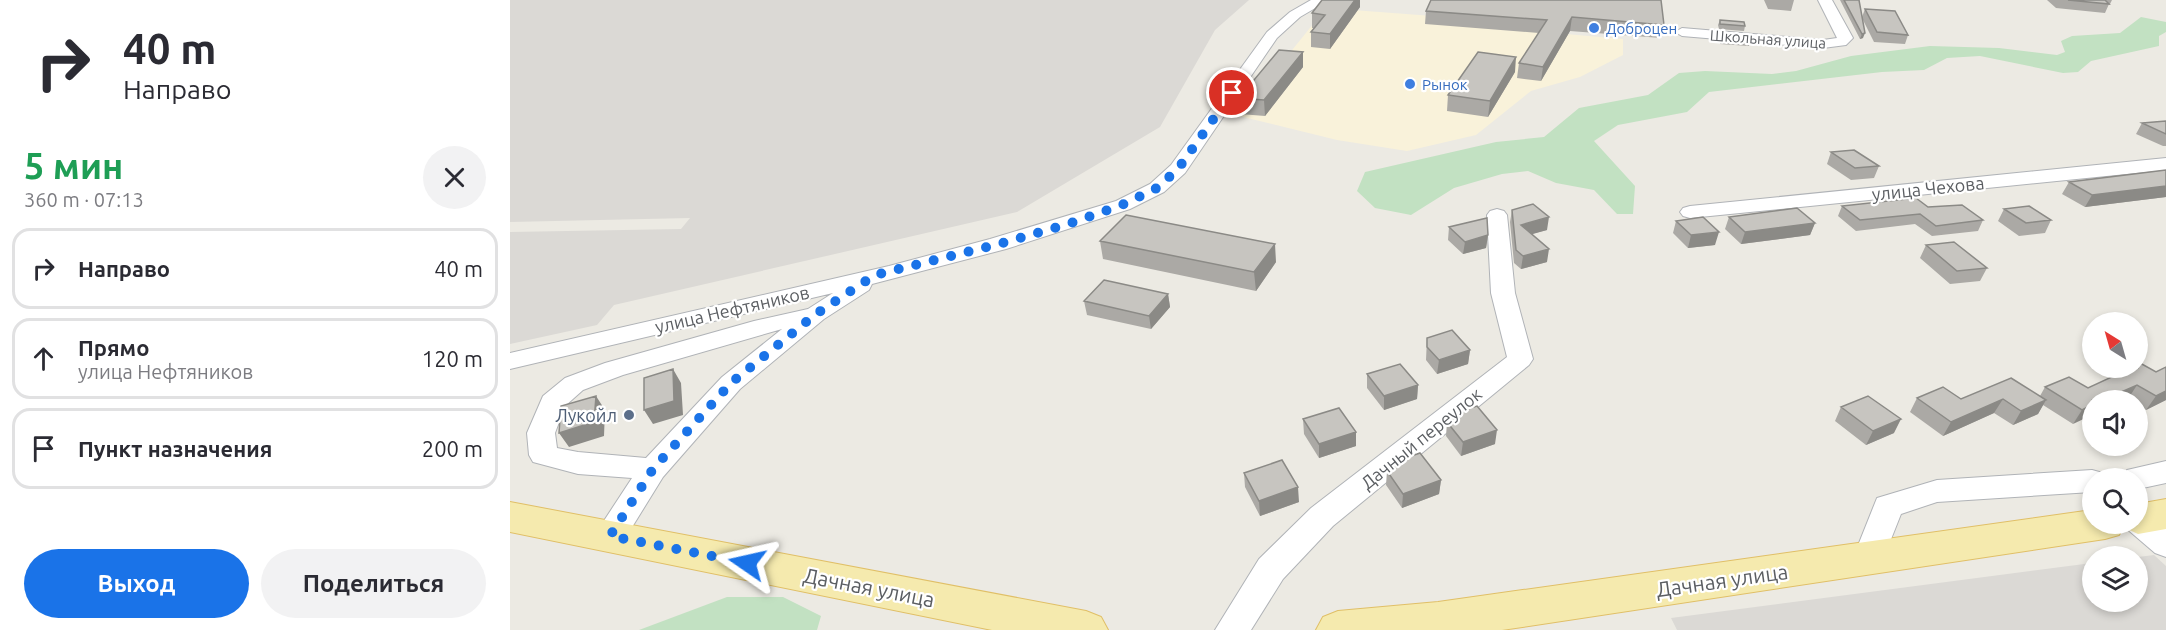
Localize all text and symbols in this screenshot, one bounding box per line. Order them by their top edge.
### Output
place label: Доброцен [1606,20,1677,37]
marker: Доброцен [1587,21,1601,35]
icon: right [24,24,102,102]
text: 40 m [123,25,217,72]
street label: Школьная улица [1709,26,1827,52]
pin [1206,67,1257,118]
text: Направо [123,74,232,104]
icon: arrive [1215,76,1248,109]
place label: Рынок [1422,76,1468,93]
marker: Рынок [1403,77,1417,91]
text: 5 мин [24,145,123,186]
button: close [423,146,486,209]
street label: улица Чехова [1871,172,1985,204]
text: 360 m · 07:13 [24,188,144,211]
icon: right [27,252,60,285]
text: Направо [78,256,170,281]
text: 40 m [434,256,483,281]
street label: улица Нефтяников [653,282,811,336]
north arrow [2082,312,2148,378]
map controls [2082,312,2148,612]
text: Прямо [78,335,149,360]
icon: ahead [27,342,60,375]
text: 120 m [422,346,483,371]
text: улица Нефтяников [78,360,253,383]
street label: Дачный переулок [1357,383,1485,493]
button: sound [2082,390,2148,456]
place label: Лукойл [555,405,617,425]
marker: Лукойл [622,408,636,422]
icon: arrive [27,432,60,465]
text: Пункт назначения [78,436,272,461]
text: 200 m [422,436,483,461]
button: search [2082,468,2148,534]
position arrow [715,531,779,595]
button: layers [2082,546,2148,612]
button: Выход [24,549,249,618]
button: Поделиться [261,549,486,618]
street label: Дачная улица [1654,559,1790,601]
street label: Дачная улица [801,563,937,611]

